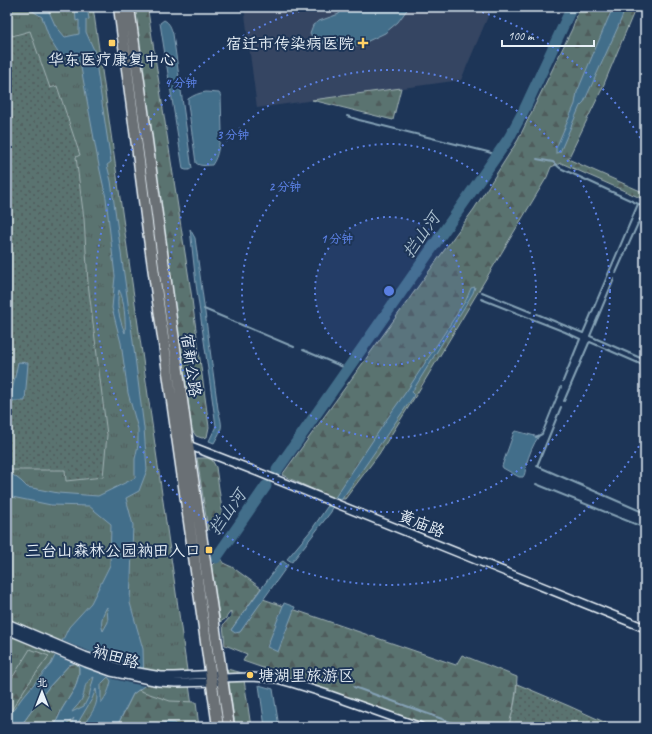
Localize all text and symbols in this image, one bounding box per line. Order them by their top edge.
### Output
scale bar [502,22,594,48]
text: 100 m [508,28,535,44]
place label: 宿迁市传染病医院 [226,34,354,54]
marker: 宿迁市传染病医院 [357,37,369,49]
marker: 华东医疗康复中心 [107,38,117,48]
place label: 华东医疗康复中心 [48,50,176,70]
text: 4 分钟 [165,75,197,91]
text: 3 分钟 [217,127,249,143]
text: 2 分钟 [269,179,301,195]
water label: 拦山河 [398,206,446,262]
text: 1 分钟 [321,231,353,247]
centre of rings [382,284,396,298]
street label: 宿新公路 [177,332,205,398]
water label: 拦山河 [204,483,252,539]
street label: 黄庙路 [396,506,448,542]
place label: 三台山森林公园衲田入口 [25,541,201,561]
marker: 三台山森林公园衲田入口 [204,545,214,555]
street label: 衲田路 [90,641,142,673]
place label: 塘湖里旅游区 [258,666,354,686]
marker: 塘湖里旅游区 [245,670,255,680]
north arrow [22,672,62,712]
text: 北 [37,675,48,689]

